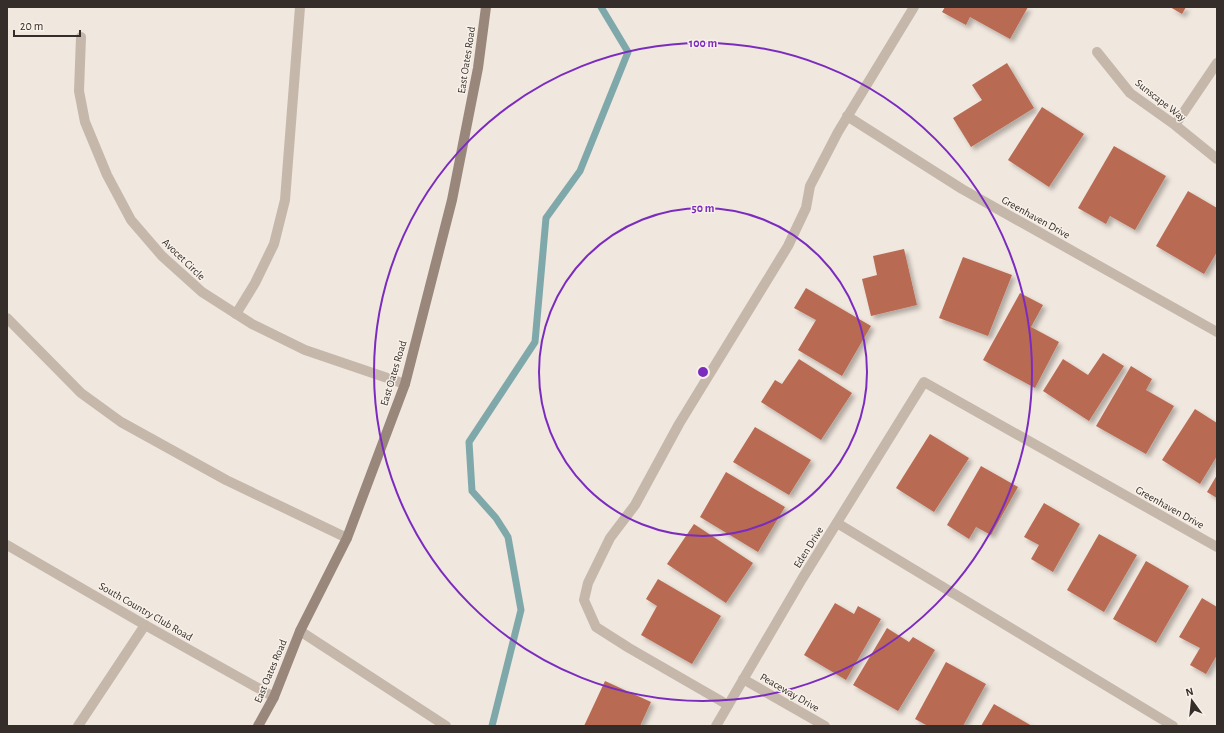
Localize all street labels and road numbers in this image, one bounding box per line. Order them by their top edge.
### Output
street label: East Oates Road [456,25,477,94]
street label: Sunscape Way [1133,77,1188,124]
street label: Greenhaven Drive [1000,194,1072,241]
street label: Avocet Circle [160,236,207,282]
street label: East Oates Road [378,339,409,407]
street label: Greenhaven Drive [1134,484,1206,531]
street label: Eden Drive [792,525,825,570]
street label: South Country Club Road [97,580,195,643]
street label: East Oates Road [252,638,289,705]
street label: Peaceway Drive [758,671,821,714]

